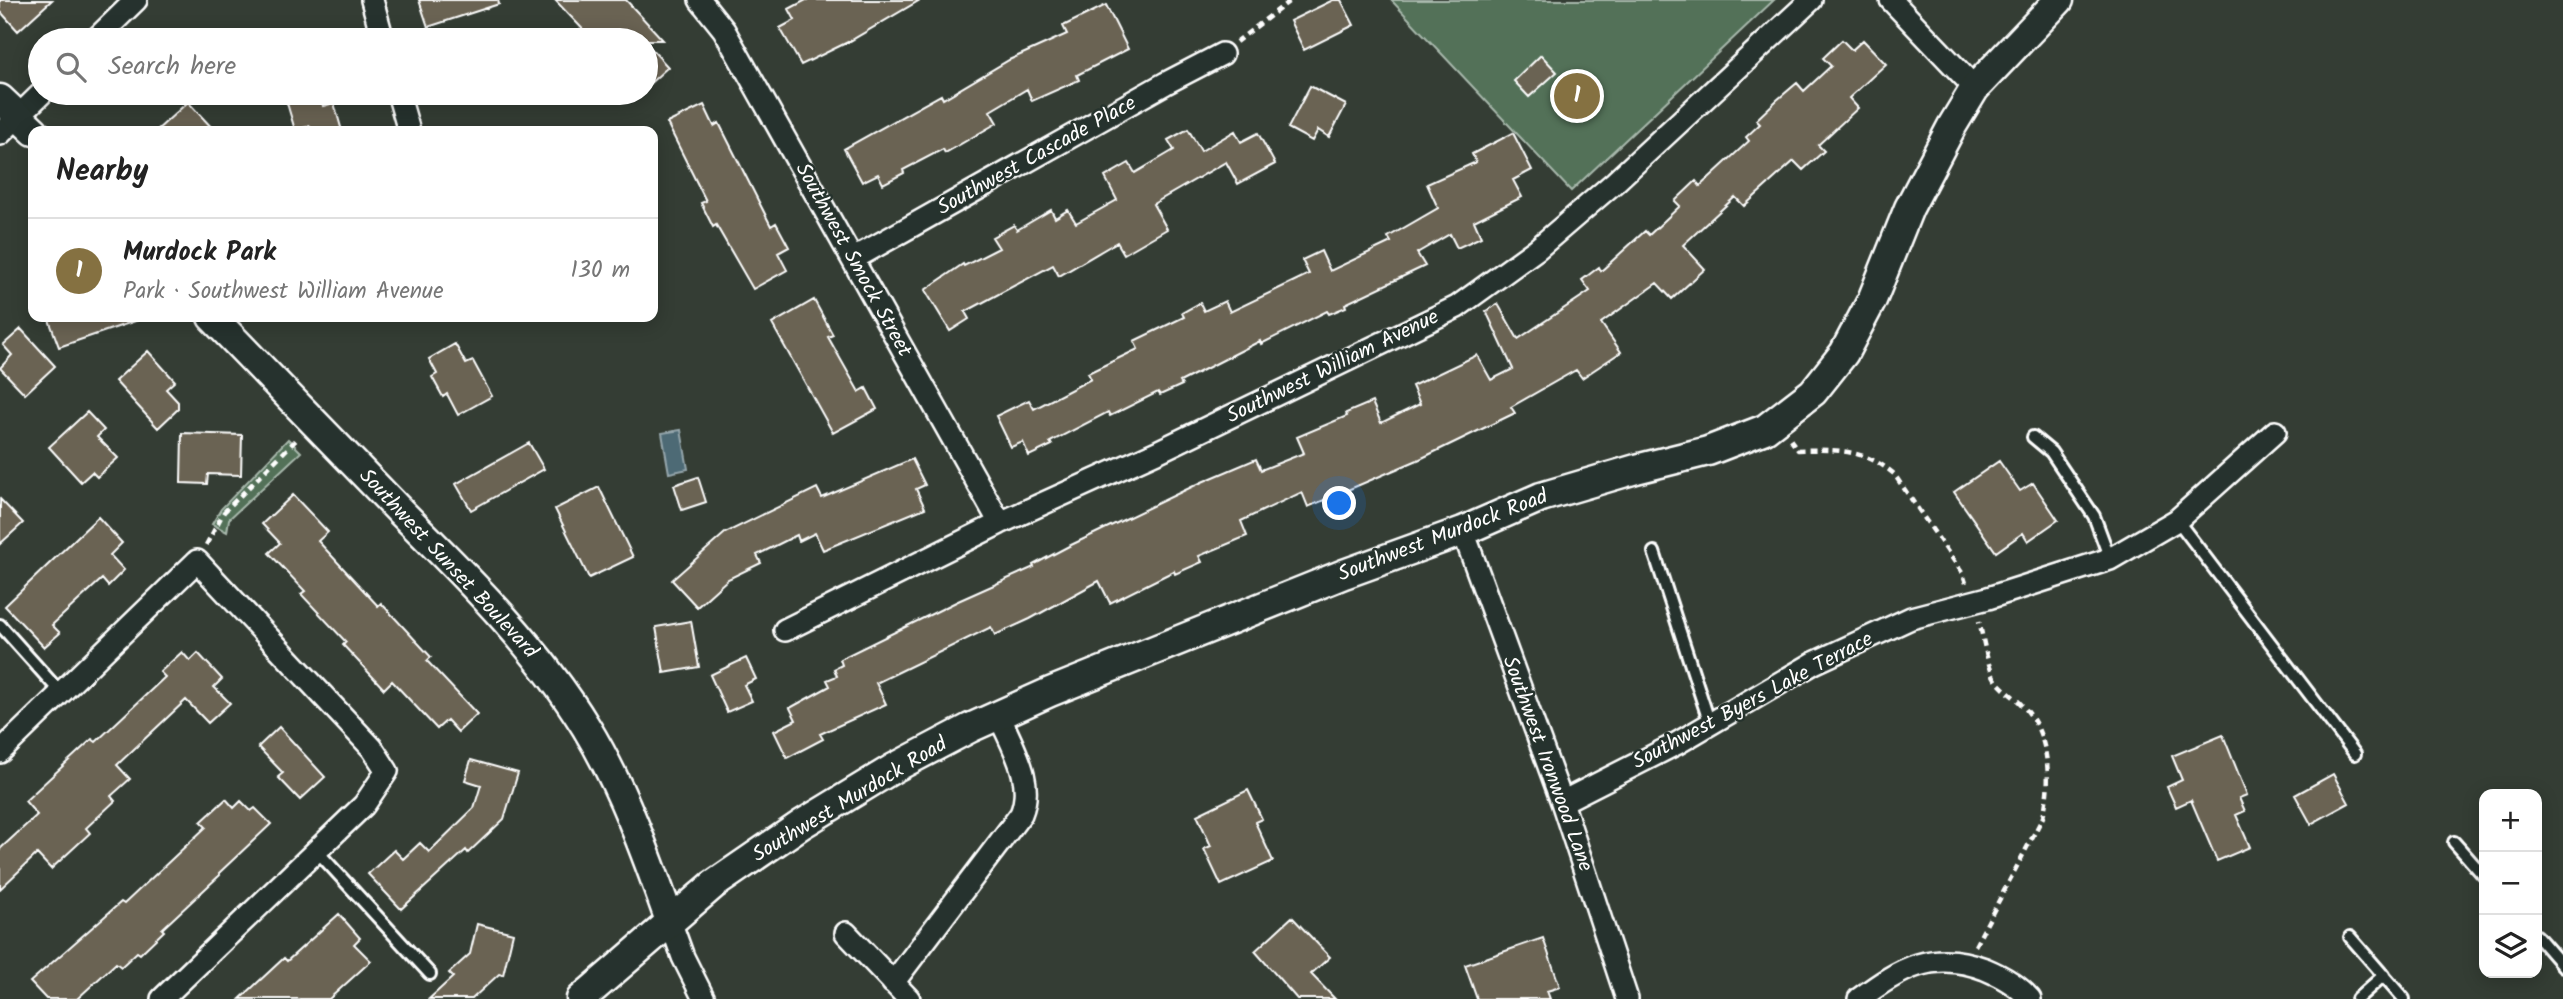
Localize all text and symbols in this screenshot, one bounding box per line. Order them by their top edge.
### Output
search box [28,28,658,105]
text: Search here [108,46,236,88]
icon: search [52,48,90,86]
pin: 1 [1554,70,1600,122]
street label: Southwest Cascade Place [931,87,1143,225]
text: Nearby [56,148,148,196]
street label: Southwest Smock Street [786,157,921,364]
text: Murdock Park [123,232,276,274]
text: 1 [76,253,82,289]
text: 130 m [571,253,630,289]
text: Park · Southwest William Avenue [123,274,443,310]
street label: Southwest William Avenue [1221,301,1445,433]
street label: Southwest Sunset Boulevard [351,461,546,667]
street label: Southwest Murdock Road [1333,481,1553,591]
your location [1322,486,1356,520]
street label: Southwest Byers Lake Terrace [1627,623,1880,779]
street label: Southwest Ironwood Lane [1493,652,1602,877]
street label: Southwest Murdock Road [746,728,954,871]
map controls [2479,789,2542,978]
button: + [2479,789,2542,852]
button: − [2479,852,2542,915]
button: layers [2479,915,2542,978]

